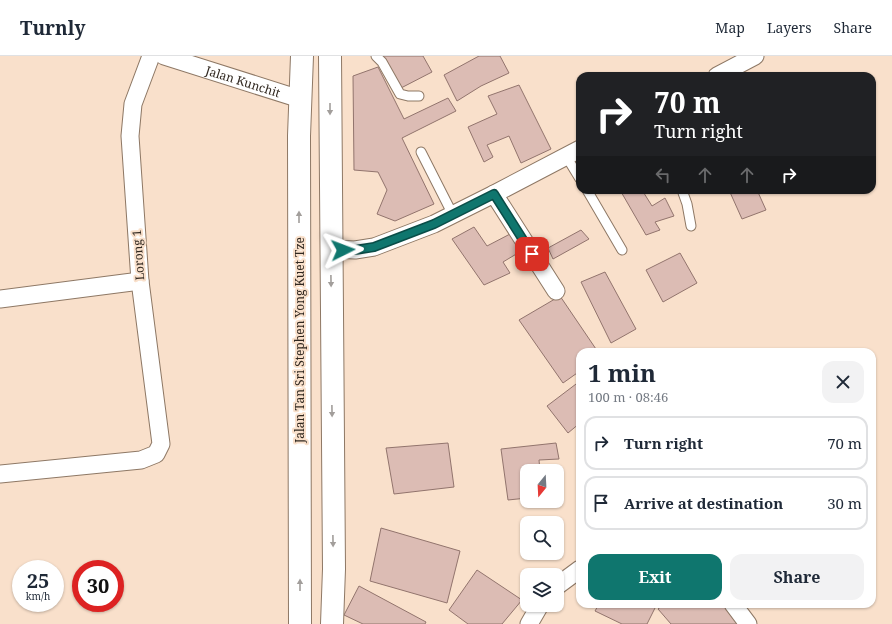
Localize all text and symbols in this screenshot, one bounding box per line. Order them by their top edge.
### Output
text: Turnly [20,15,85,41]
text: Map [715,18,745,37]
text: Layers [767,18,812,37]
text: Share [834,18,872,37]
street label: Jalan Kunchit [203,61,283,101]
text: 70 m [654,83,721,121]
icon: right [588,88,640,140]
one-way arrow [327,103,333,116]
text: Turn right [654,119,743,143]
icon: left [652,164,674,186]
icon: ahead [694,164,716,186]
icon: ahead [736,164,758,186]
icon: right [778,164,800,186]
one-way arrow [296,210,302,223]
street label: Lorong 1 [128,229,148,281]
position arrow [322,229,364,271]
street label: Jalan Tan Sri Stephen Yong Kuet Tze [291,237,308,444]
pin [515,237,549,271]
icon: arrive [521,243,543,265]
one-way arrow [328,275,334,288]
text: 1 min [588,356,656,389]
button: close [822,361,864,403]
text: 100 m · 08:46 [588,388,668,406]
one-way arrow [329,405,335,418]
icon: right [590,432,612,454]
text: Turn right [624,433,703,453]
text: 70 m [827,433,862,453]
north arrow [520,464,564,508]
map controls [520,464,564,612]
icon: arrive [590,492,612,514]
text: Arrive at destination [624,493,783,513]
text: 30 m [827,493,862,513]
button: search [520,516,564,560]
one-way arrow [330,535,336,548]
button: Exit [588,554,722,600]
button: Share [730,554,864,600]
speed limit sign: 30 [72,560,124,612]
text: 25 [27,567,49,594]
button: layers [520,568,564,612]
one-way arrow [297,578,303,591]
text: km/h [26,589,50,603]

